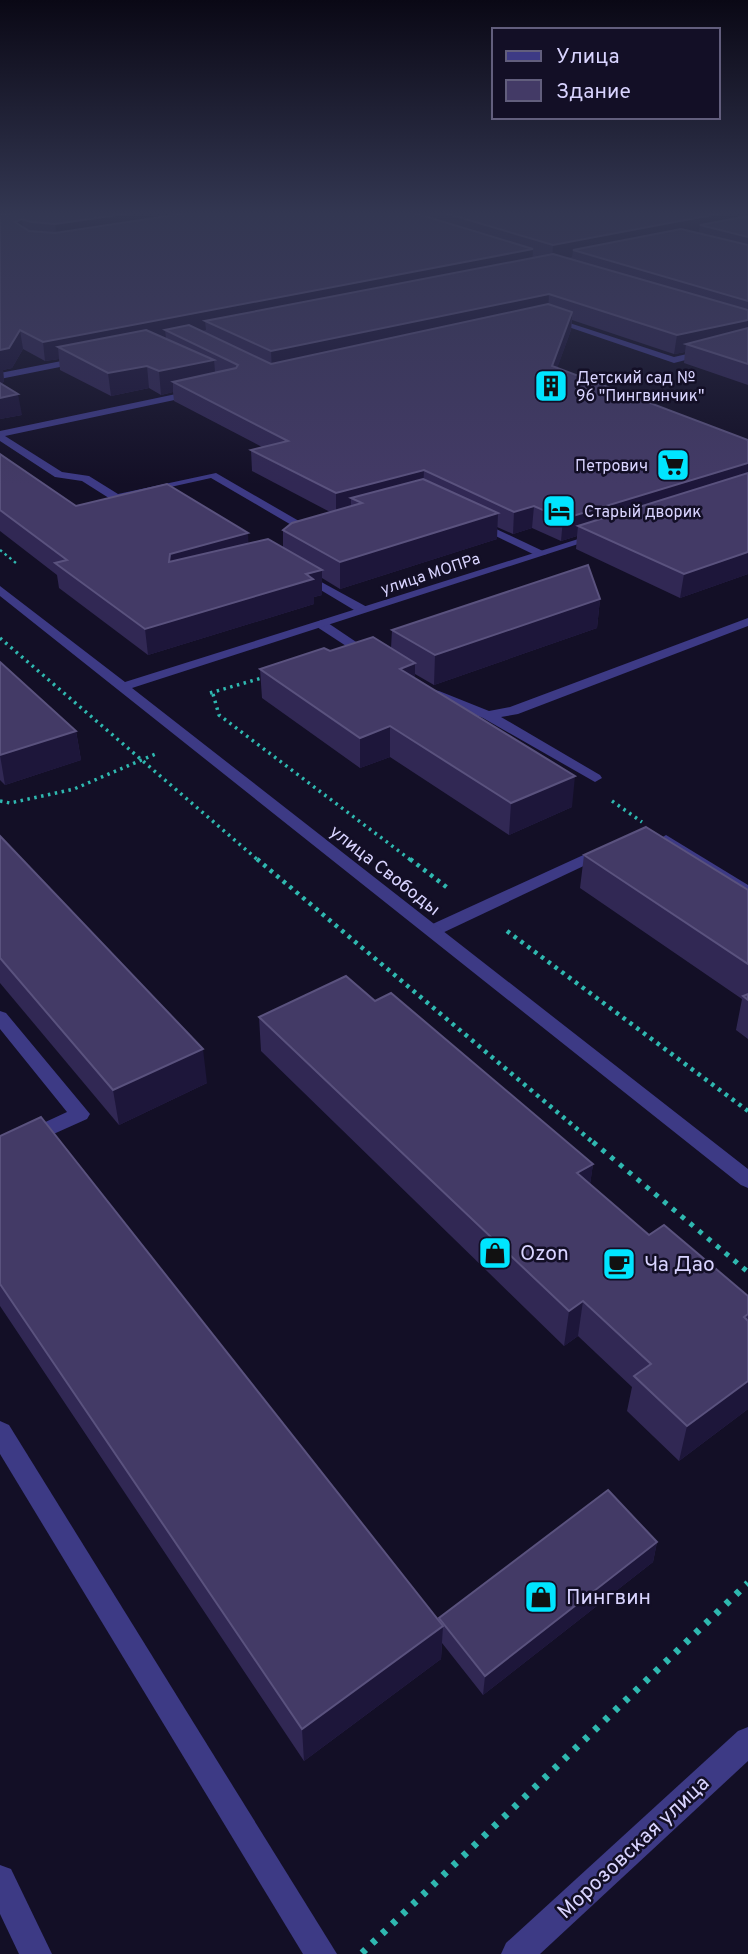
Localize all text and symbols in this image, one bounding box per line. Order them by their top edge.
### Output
legend [492,28,720,119]
text: Улица [556,44,620,71]
text: Здание [556,79,631,106]
building icon: Детский сад № 96 "Пингвинчик" [532,367,570,405]
place label: Детский сад № 96 "Пингвинчик" [576,369,704,407]
supermarket icon: Петрович [654,446,692,484]
place label: Петрович [575,457,648,477]
hotel icon: Старый дворик [540,492,578,530]
place label: Старый дворик [584,503,701,523]
street label: улица МОПРа [378,549,483,600]
street label: улица Свободы [324,821,444,922]
shop icon: Ozon [476,1234,514,1272]
place label: Ozon [520,1241,569,1268]
cafe icon: Ча Дао [600,1245,638,1283]
place label: Ча Дао [644,1252,715,1279]
shop icon: Пингвин [522,1578,560,1616]
place label: Пингвин [566,1585,651,1612]
street label: Морозовская улица [552,1771,716,1926]

